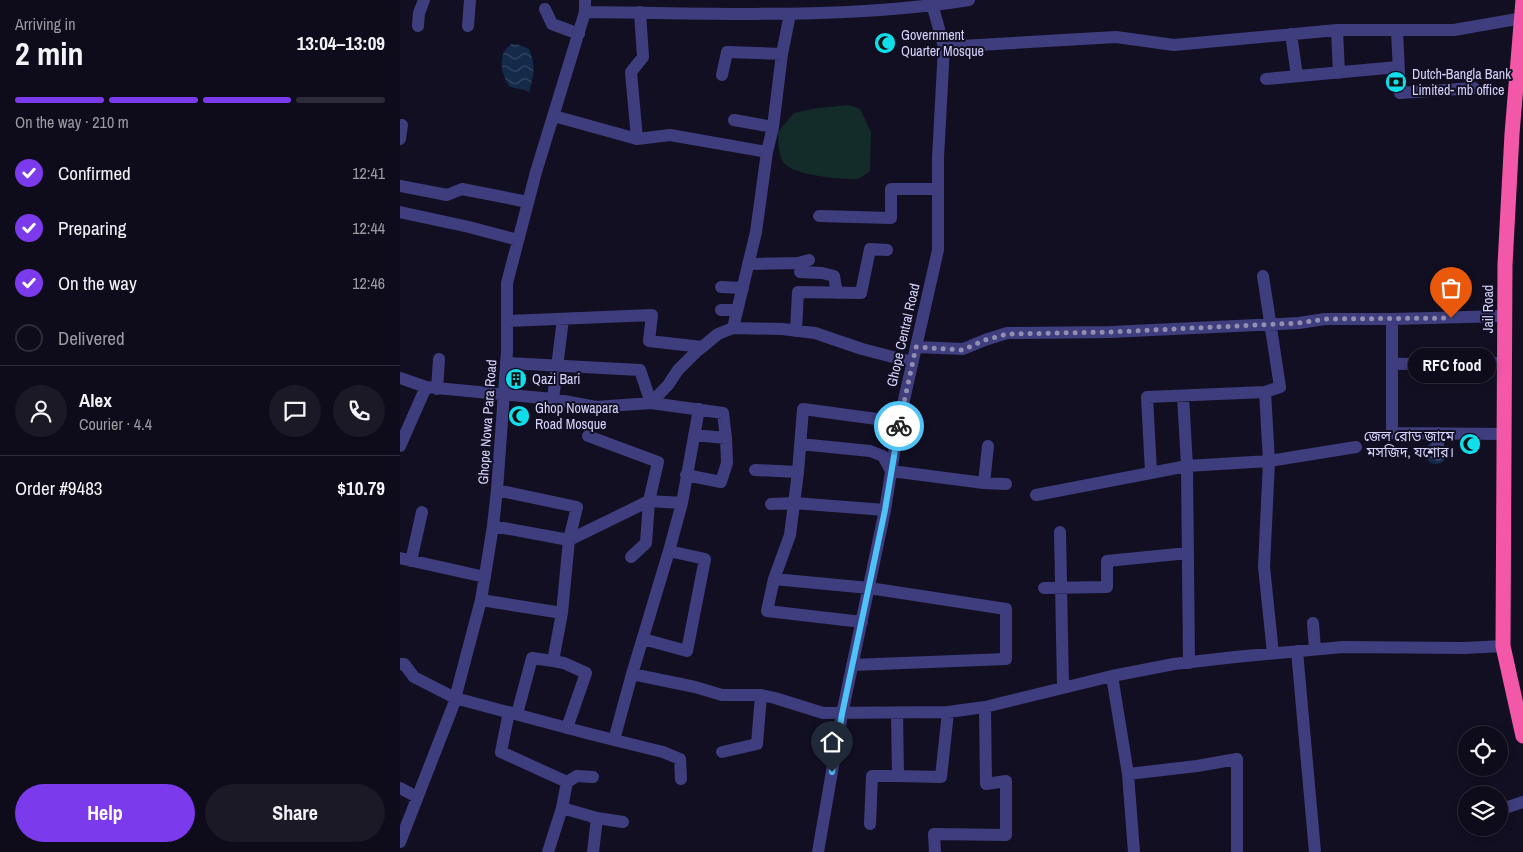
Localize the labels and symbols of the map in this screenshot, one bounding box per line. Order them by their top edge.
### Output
place label: Government Quarter Mosque [901,26,984,60]
mosque icon: Government Quarter Mosque [873,31,897,55]
place label: Dutch-Bangla Bank Limited- mb office [1412,65,1511,99]
bank icon: Dutch-Bangla Bank Limited- mb office [1384,70,1408,94]
pin [1430,267,1472,318]
street label: Ghope Central Road [882,282,924,388]
street label: Jail Road [1479,285,1497,333]
callout: RFC food [1407,348,1495,383]
street label: Ghope Nowa Para Road [474,359,500,485]
building icon: Qazi Bari [504,367,528,391]
place label: Qazi Bari [532,370,581,388]
place label: Ghop Nowapara Road Mosque [535,399,619,433]
courier [874,401,924,451]
mosque icon: Ghop Nowapara Road Mosque [507,404,531,428]
place label: জেল রোড জামে মসজিদ, যশোর। [1364,427,1454,461]
mosque icon: জেল রোড জামে মসজিদ, যশোর। [1458,432,1482,456]
pin [811,721,853,772]

